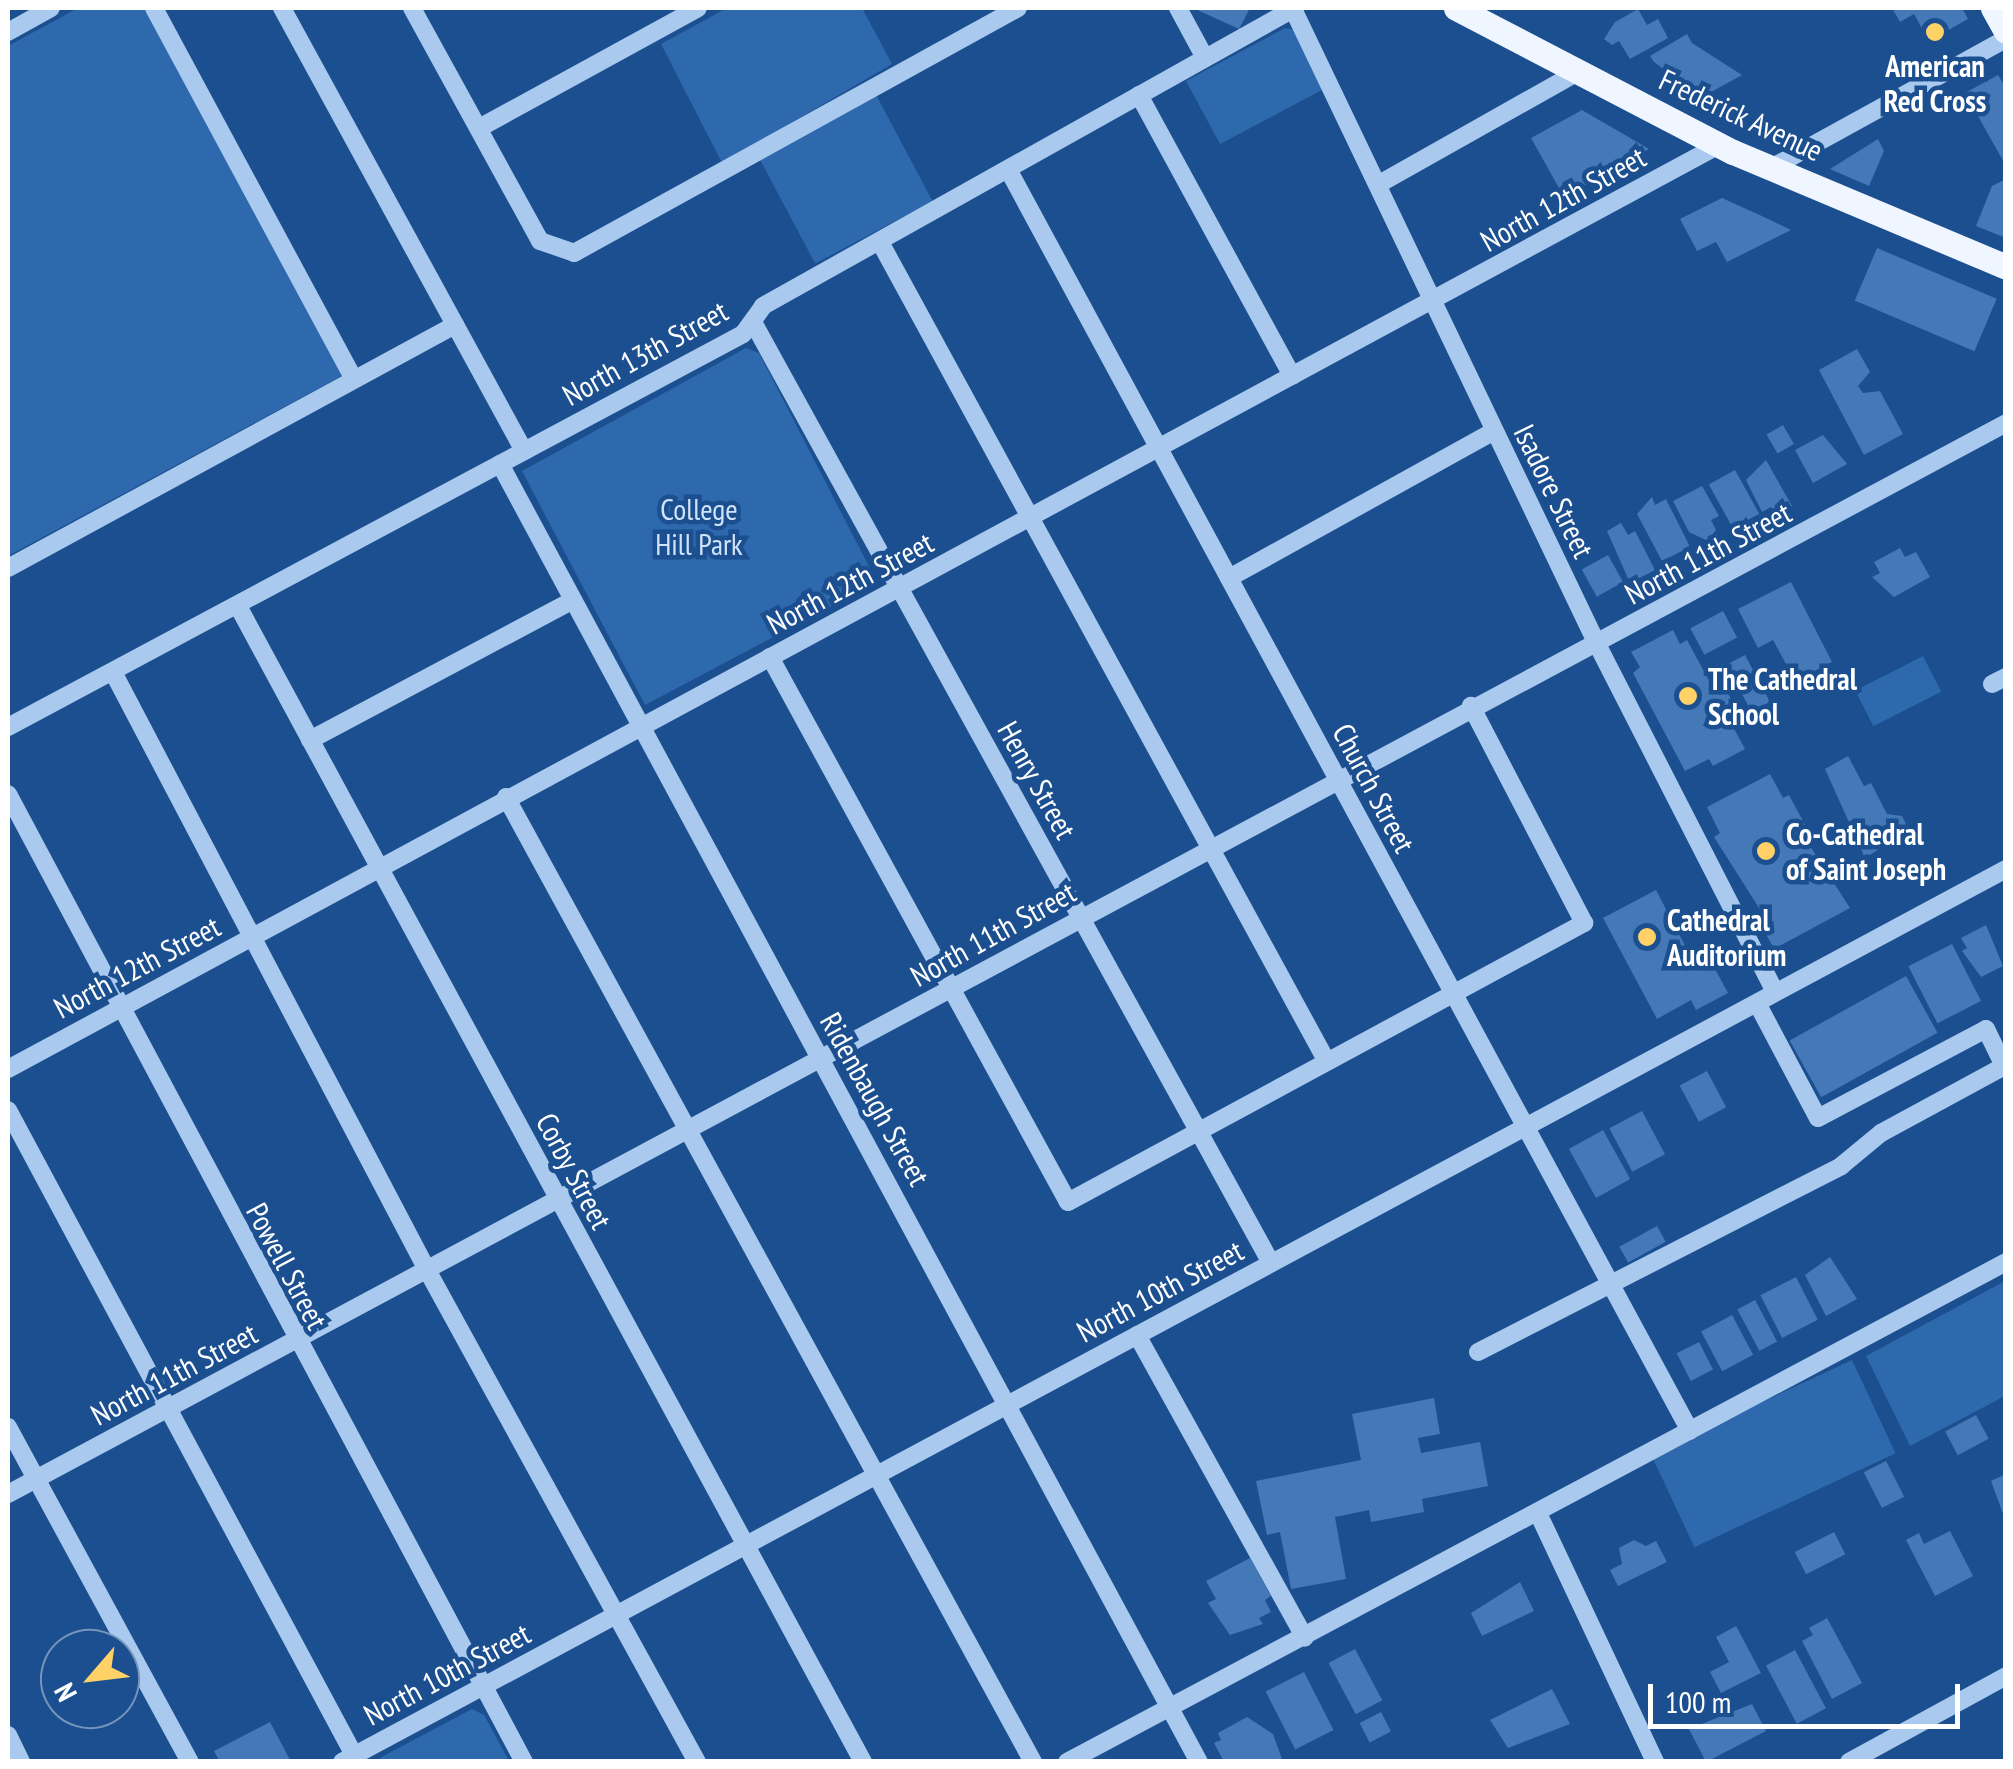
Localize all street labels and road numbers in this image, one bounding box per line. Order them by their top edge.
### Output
street label: Frederick Avenue [1653,61,1829,169]
street label: North 12th Street [1474,139,1652,259]
street label: North 13th Street [556,293,734,413]
street label: Isadore Street [1506,418,1602,564]
street label: North 11th Street [1619,494,1797,612]
street label: North 12th Street [761,524,939,642]
street label: Henry Street [990,715,1084,845]
street label: Church Street [1325,718,1423,858]
street label: North 11th Street [904,874,1082,994]
street label: North 12th Street [48,908,226,1026]
street label: Ridenbaugh Street [813,1006,937,1192]
street label: Corby Street [528,1107,620,1235]
street label: Powell Street [239,1197,335,1335]
street label: North 10th Street [1071,1232,1249,1350]
street label: North 11th Street [85,1315,263,1433]
street label: North 10th Street [358,1615,536,1733]

